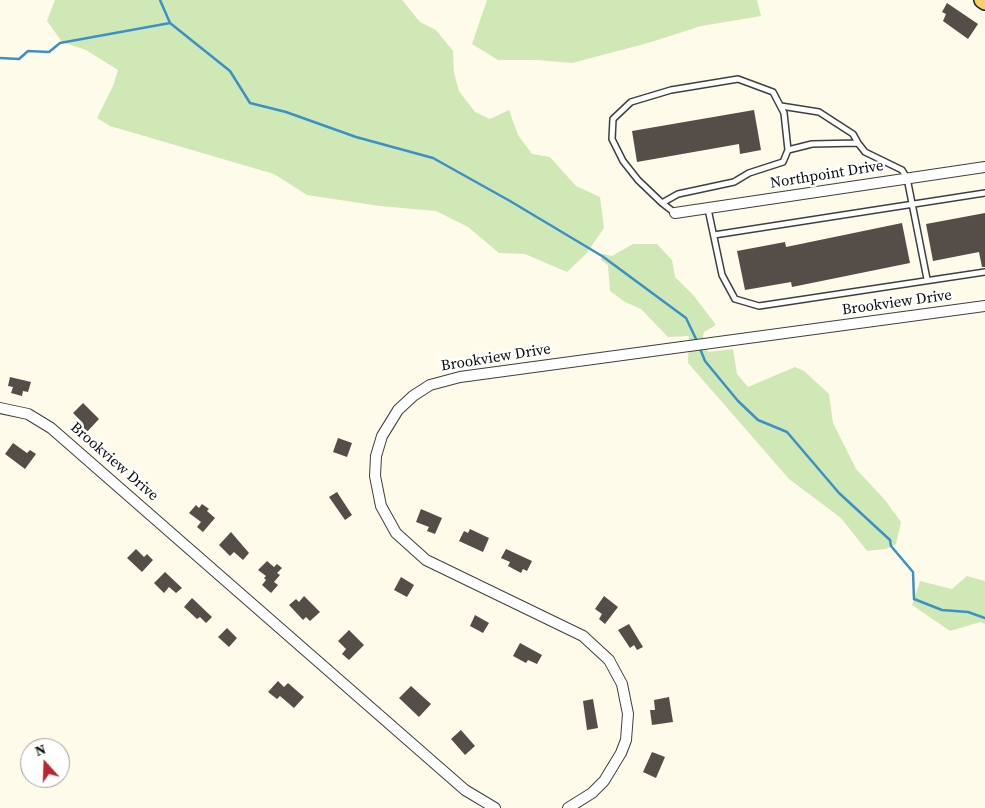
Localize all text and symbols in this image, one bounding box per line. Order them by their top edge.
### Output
street label: Northpoint Drive [769,157,885,193]
street label: Brookview Drive [841,286,953,320]
street label: Brookview Drive [440,340,552,376]
street label: Brookview Drive [66,419,162,505]
north arrow [20,738,70,788]
text: N [32,739,48,761]

